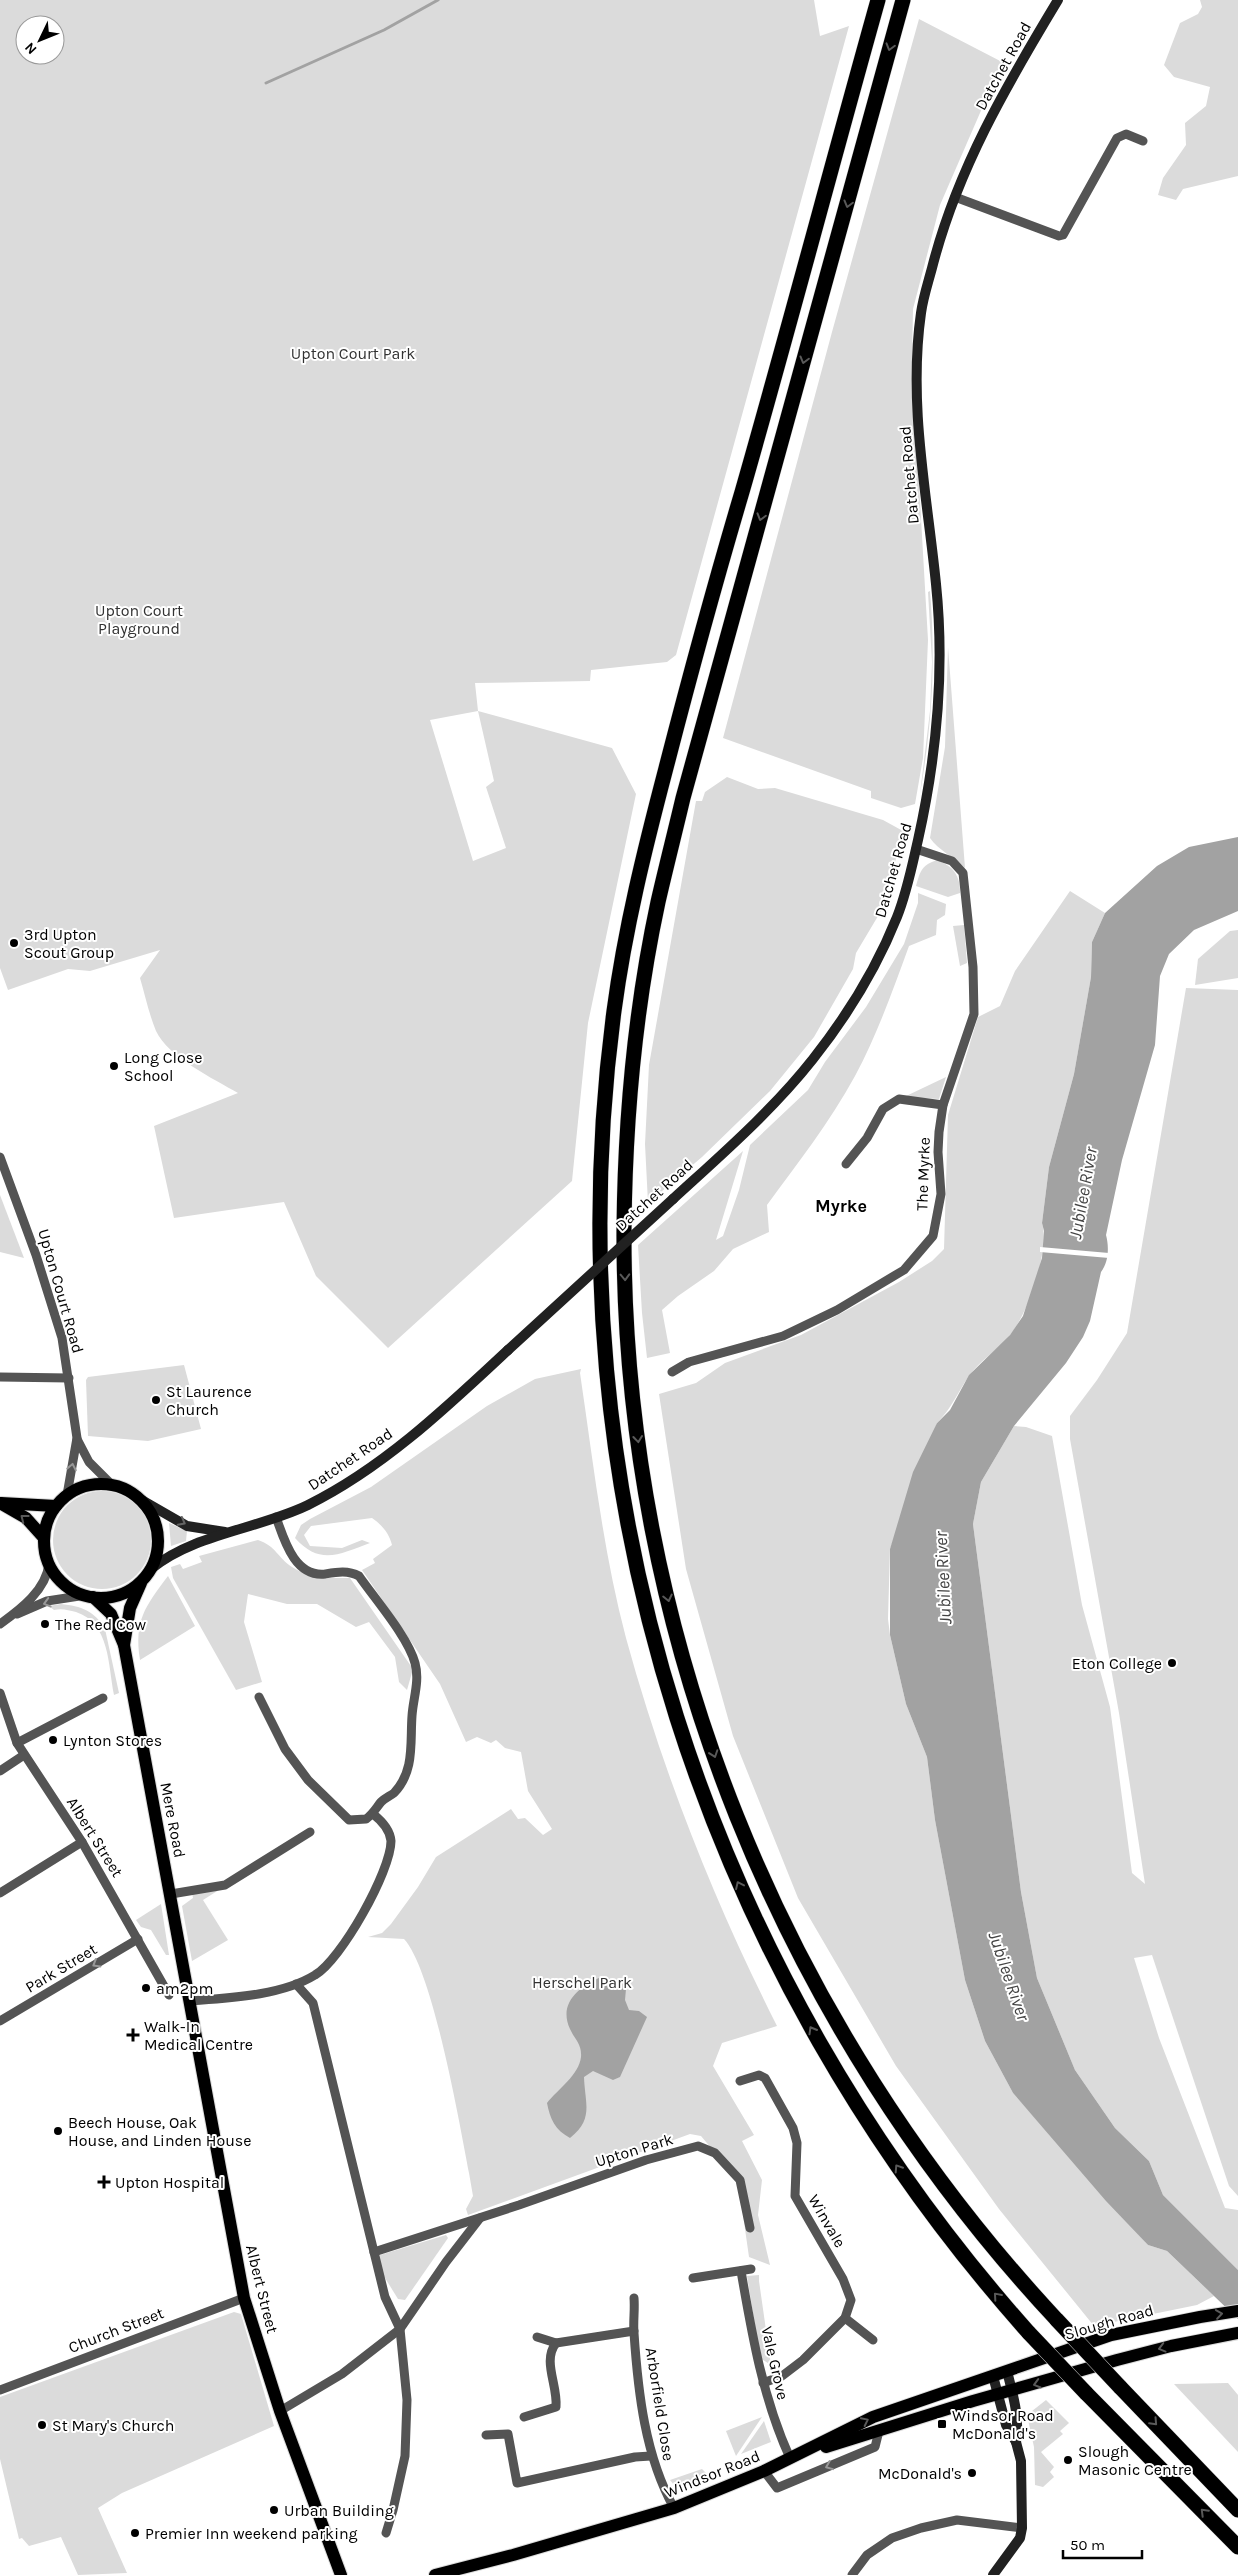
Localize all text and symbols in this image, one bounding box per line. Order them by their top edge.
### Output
north arrow [15,15,65,65]
street label: Datchet Road [971,18,1035,114]
text: N [21,39,41,58]
one-way arrow [886,42,896,51]
one-way arrow [843,199,854,208]
park label: Upton Court Park [291,344,415,363]
one-way arrow [799,356,810,365]
street label: Datchet Road [895,425,923,525]
one-way arrow [756,513,767,521]
park label: Upton Court Playground [95,601,183,638]
street label: Datchet Road [870,820,916,920]
place label: 3rd Upton Scout Group [24,925,114,962]
marker: 3rd Upton Scout Group [8,937,20,949]
place label: Long Close School [124,1048,202,1085]
marker: Long Close School [108,1060,120,1072]
street label: The Myrke [912,1137,934,1211]
water label: Jubilee River [1064,1144,1102,1241]
street label: Datchet Road [611,1155,697,1235]
district label: Myrke [815,1195,867,1217]
street label: Upton Court Road [34,1227,88,1355]
one-way arrow [620,1273,631,1281]
place label: St Laurence Church [166,1382,252,1419]
marker: St Laurence Church [150,1394,162,1406]
street label: Datchet Road [304,1424,396,1494]
one-way arrow [633,1434,643,1443]
one-way arrow [66,1463,77,1471]
one-way arrow [20,1515,30,1524]
one-way arrow [177,1516,186,1526]
water label: Jubilee River [930,1530,956,1625]
one-way arrow [662,1594,673,1603]
one-way arrow [43,1597,51,1607]
place label: The Red Cow [55,1615,147,1634]
marker: The Red Cow [39,1618,51,1630]
place label: Eton College [1072,1654,1162,1673]
marker: Eton College [1166,1657,1178,1669]
place label: Lynton Stores [63,1731,162,1750]
marker: Lynton Stores [47,1734,59,1746]
one-way arrow [708,1749,718,1758]
street label: Mere Road [156,1781,190,1859]
street label: Albert Street [63,1793,127,1881]
one-way arrow [734,1881,745,1890]
water label: Jubilee River [983,1928,1035,2024]
street label: Park Street [22,1939,100,1997]
one-way arrow [93,1958,102,1968]
park label: Herschel Park [532,1973,632,1992]
place label: am2pm [156,1979,213,1998]
marker: am2pm [140,1982,152,1994]
place label: Walk-In Medical Centre [144,2017,253,2054]
one-way arrow [808,2027,818,2036]
marker: Walk-In Medical Centre [126,2028,140,2042]
place label: Beech House, Oak House, and Linden House [68,2113,251,2150]
marker: Beech House, Oak House, and Linden House [52,2125,64,2137]
street label: Upton Park [593,2129,675,2171]
one-way arrow [895,2164,904,2174]
place label: Upton Hospital [115,2173,224,2192]
marker: Upton Hospital [97,2175,111,2189]
street label: Winvale [804,2191,850,2251]
street label: Albert Street [242,2243,282,2335]
one-way arrow [994,2293,1003,2302]
street label: Slough Road [1062,2300,1156,2344]
street label: Church Street [66,2303,166,2357]
one-way arrow [1215,2309,1223,2320]
street label: Vale Grove [757,2324,793,2402]
one-way arrow [1157,2342,1166,2353]
street label: Arborfield Close [642,2346,678,2462]
one-way arrow [1033,2378,1041,2388]
place label: Windsor Road McDonald's [952,2406,1054,2443]
place label: St Mary's Church [52,2416,174,2435]
one-way arrow [860,2417,869,2427]
one-way arrow [1148,2417,1157,2426]
marker: Windsor Road McDonald's [936,2418,948,2430]
marker: St Mary's Church [36,2419,48,2431]
place label: Slough Masonic Centre [1078,2442,1192,2479]
street label: Windsor Road [661,2446,763,2502]
marker: Slough Masonic Centre [1062,2454,1074,2466]
one-way arrow [825,2460,834,2471]
place label: McDonald's [878,2464,962,2483]
marker: McDonald's [966,2467,978,2479]
place label: Urban Building [284,2501,394,2520]
marker: Urban Building [268,2504,280,2516]
one-way arrow [1201,2509,1210,2518]
place label: Premier Inn weekend parking [145,2524,358,2543]
marker: Premier Inn weekend parking [129,2527,141,2539]
scale bar [1063,2528,1142,2560]
text: 50 m [1070,2536,1105,2554]

